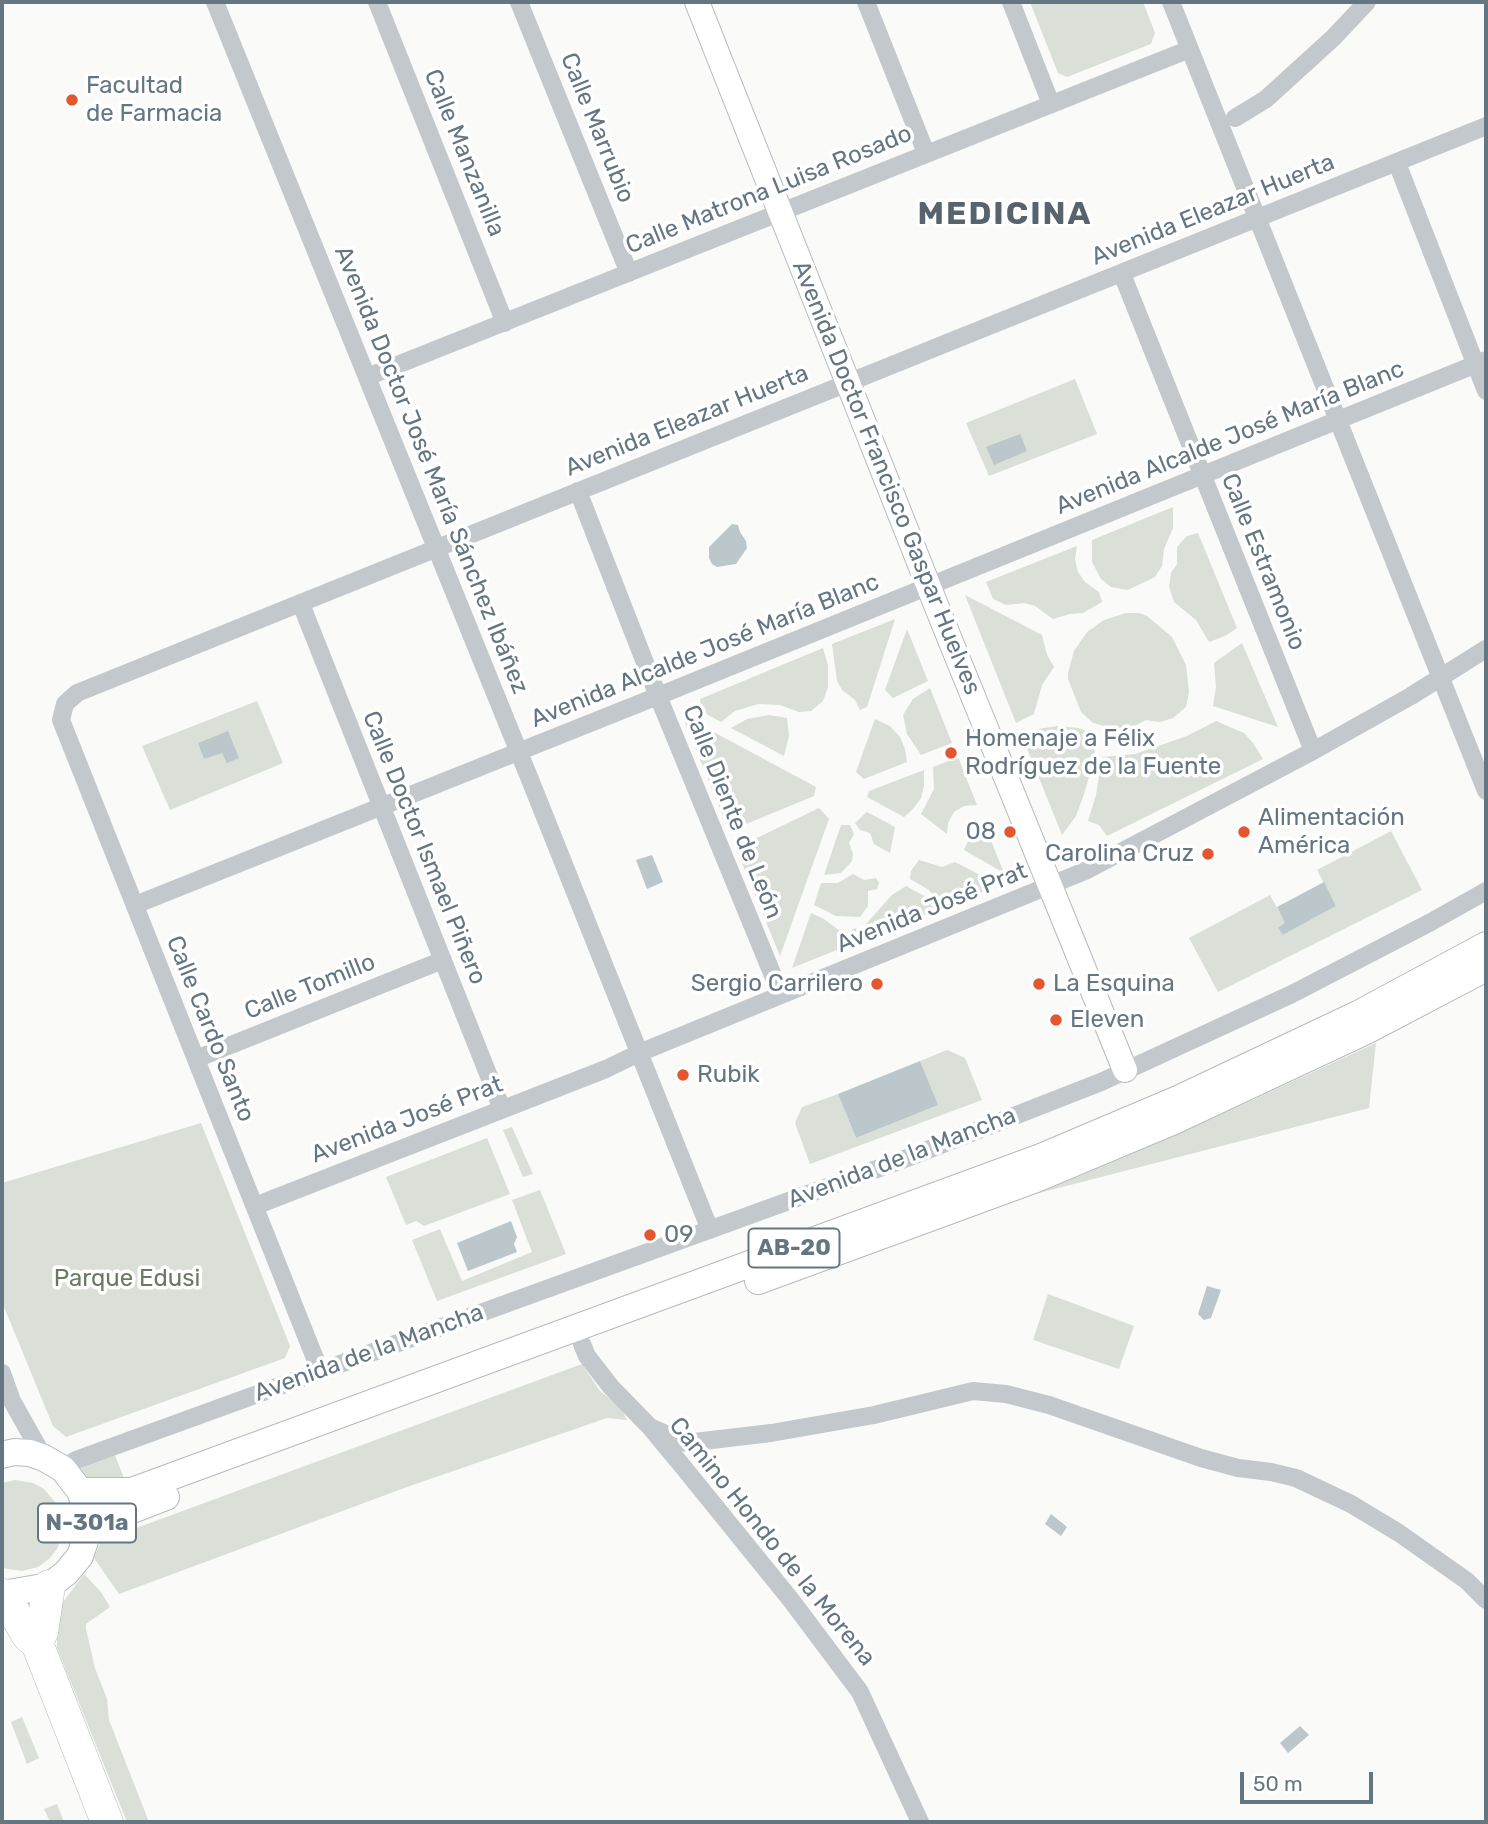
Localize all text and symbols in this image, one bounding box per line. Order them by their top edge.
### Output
street label: Calle Marrubio [554,49,640,207]
street label: Calle Manzanilla [417,65,511,241]
place label: Facultad de Farmacia [86,72,222,128]
marker: Facultad de Farmacia [64,92,80,108]
street label: Calle Matrona Luisa Rosado [622,119,916,261]
street label: Avenida Eleazar Huerta [1087,148,1339,272]
district label: MEDICINA [919,196,1091,234]
street label: Avenida Doctor José María Sánchez Ibáñez [328,242,534,698]
street label: Avenida Doctor Francisco Gaspar Huelves [785,257,987,699]
street label: Avenida Alcalde José María Blanc [1052,355,1408,521]
street label: Avenida Eleazar Huerta [561,359,813,483]
street label: Calle Estramonio [1214,470,1312,654]
street label: Avenida Alcalde José María Blanc [527,568,883,734]
street label: Calle Diente de León [676,701,788,923]
street label: Calle Doctor Ismael Piñero [356,707,492,989]
place label: Homenaje a Félix Rodríguez de la Fuente [965,725,1221,781]
marker: Homenaje a Félix Rodríguez de la Fuente [943,745,959,761]
place label: Alimentación América [1258,804,1405,860]
place label: 08 [965,818,996,846]
marker: 08 [1002,824,1018,840]
marker: Alimentación América [1236,824,1252,840]
place label: Carolina Cruz [1045,840,1194,868]
marker: Carolina Cruz [1200,846,1216,862]
street label: Avenida José Prat [833,857,1031,959]
street label: Calle Cardo Santo [160,932,260,1126]
street label: Calle Tomillo [241,948,379,1026]
place label: Sergio Carrilero [691,970,863,998]
place label: La Esquina [1053,970,1175,998]
marker: Sergio Carrilero [869,976,885,992]
marker: La Esquina [1031,976,1047,992]
place label: Eleven [1070,1006,1144,1034]
marker: Eleven [1048,1012,1064,1028]
place label: Rubik [697,1061,760,1089]
marker: Rubik [675,1067,691,1083]
street label: Avenida José Prat [307,1070,507,1170]
street label: Avenida de la Mancha [784,1101,1020,1215]
place label: 09 [664,1221,693,1249]
marker: 09 [642,1227,658,1243]
road number: AB-20 [748,1228,840,1268]
park label: Parque Edusi [54,1265,200,1293]
street label: Avenida de la Mancha [250,1298,488,1408]
street label: Camino Hondo de la Morena [663,1412,881,1672]
road number: N-301a [38,1504,136,1542]
scale bar [1243,1758,1376,1802]
text: 50 m [1253,1771,1303,1796]

